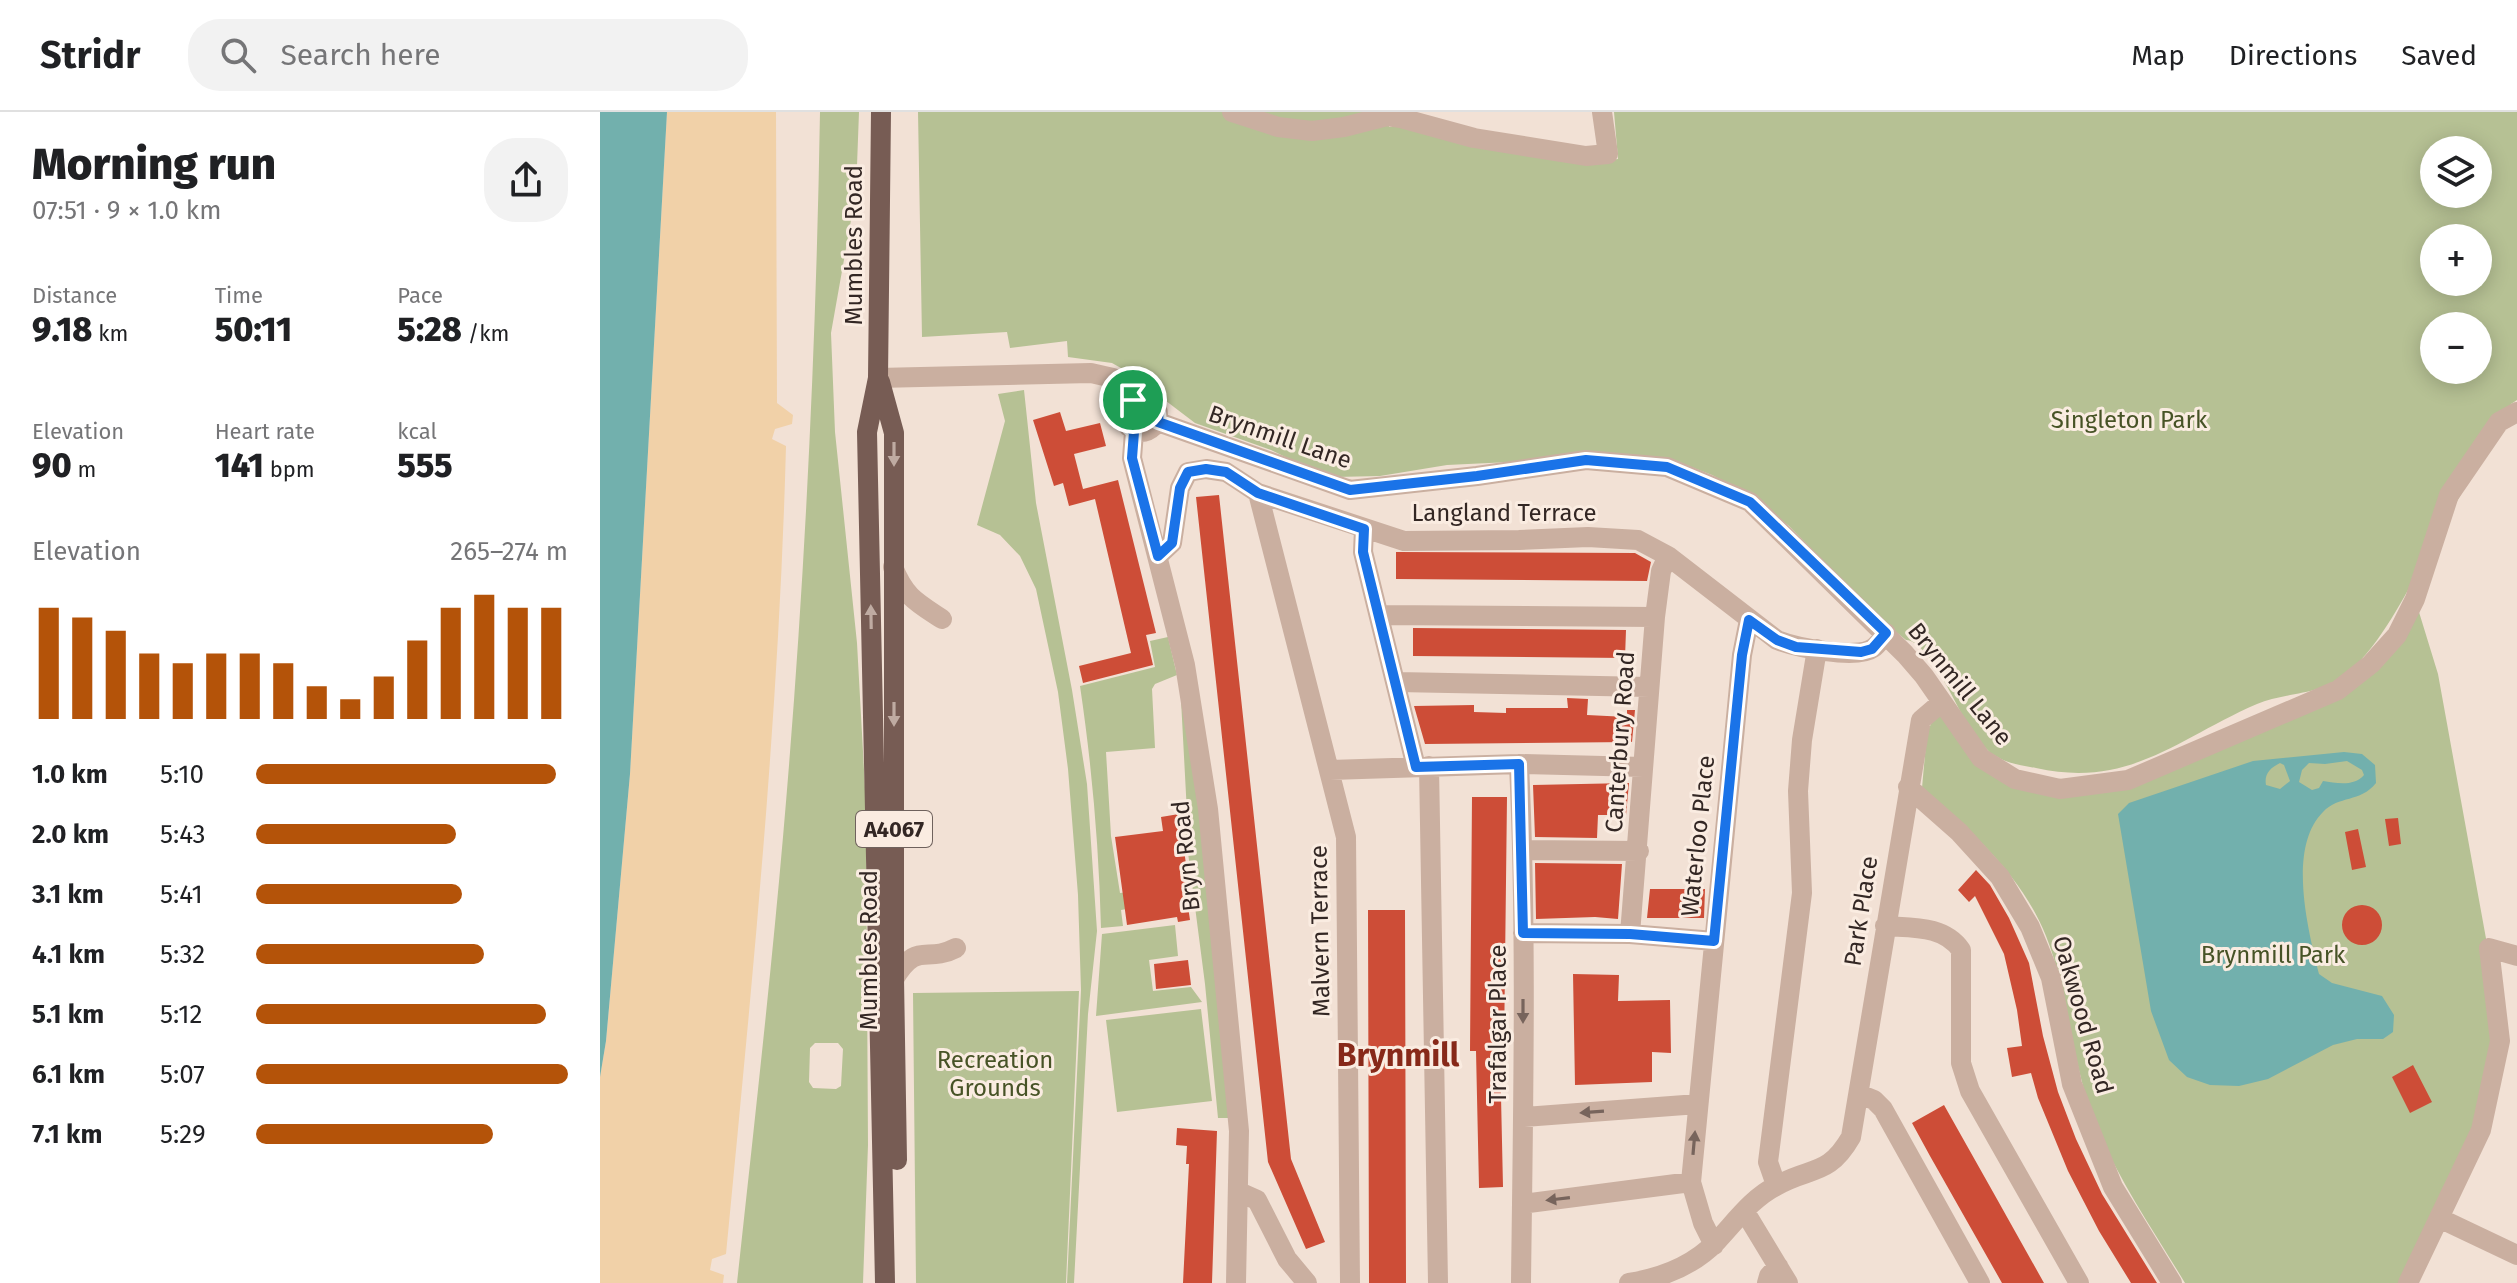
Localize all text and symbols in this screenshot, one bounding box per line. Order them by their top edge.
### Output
search box [188,19,748,91]
text: Stridr [40,32,140,78]
icon: search [216,33,260,77]
text: Search here [280,37,441,73]
text: Map [2131,39,2185,72]
text: Directions [2229,39,2357,72]
text: Saved [2401,39,2477,72]
map controls [2420,136,2492,384]
button: layers [2420,136,2492,208]
text: Morning run [32,138,276,191]
button: share [484,138,568,222]
street label: Mumbles Road [840,165,868,325]
text: 07:51 · 9 × 1.0 km [32,195,221,226]
button: + [2420,224,2492,296]
text: Distance [32,282,117,309]
text: Time [215,282,263,309]
text: Pace [397,282,443,309]
text: 9.18 [32,309,92,350]
text: 50:11 [215,309,292,350]
text: 5:28 [397,309,462,350]
button: − [2420,312,2492,384]
text: km [92,320,128,347]
text: /km [462,320,509,347]
pin [1099,366,1167,434]
icon: arrive [1111,378,1155,422]
street label: Brynmill Lane [1205,399,1355,475]
park label: Singleton Park [2051,406,2208,434]
text: Elevation [32,418,124,445]
text: Heart rate [215,418,315,445]
text: kcal [397,418,437,445]
one-way arrow [888,442,900,467]
text: 90 [32,445,72,486]
text: 141 [215,445,264,486]
text: 555 [397,445,453,486]
text: m [72,456,96,483]
text: bpm [264,456,315,483]
street label: Langland Terrace [1411,499,1597,527]
text: Elevation [32,536,141,567]
text: 265–274 m [450,536,568,567]
one-way arrow [865,604,878,629]
street label: Brynmill Lane [1902,617,2018,751]
street label: Canterbury Road [1600,650,1640,834]
one-way arrow [887,702,900,727]
street label: Waterloo Place [1676,754,1720,918]
text: 1.0 km [32,759,108,790]
text: 5:10 [160,759,204,790]
street label: Bryn Road [1166,799,1206,913]
road number: A4067 [856,811,932,847]
text: 2.0 km [32,819,109,850]
text: 5:43 [160,819,206,850]
street label: Malvern Terrace [1305,845,1335,1017]
street label: Park Place [1838,854,1884,968]
street label: Mumbles Road [855,870,883,1030]
text: 3.1 km [32,879,104,910]
text: 5:41 [160,879,203,910]
street label: Oakwood Road [2047,933,2119,1097]
text: 4.1 km [32,939,105,970]
text: 5:32 [160,939,205,970]
park label: Brynmill Park [2201,941,2346,969]
street label: Trafalgar Place [1484,945,1512,1103]
text: 5.1 km [32,999,104,1030]
text: 5:12 [160,999,202,1030]
one-way arrow [1517,999,1530,1024]
district label: Brynmill [1337,1036,1460,1074]
park label: Recreation Grounds [937,1046,1053,1102]
text: 6.1 km [32,1059,105,1090]
text: 5:07 [160,1059,205,1090]
one-way arrow [1579,1106,1604,1119]
text: 7.1 km [32,1119,102,1150]
text: 5:29 [160,1119,206,1150]
one-way arrow [1688,1130,1701,1155]
one-way arrow [1545,1193,1570,1206]

